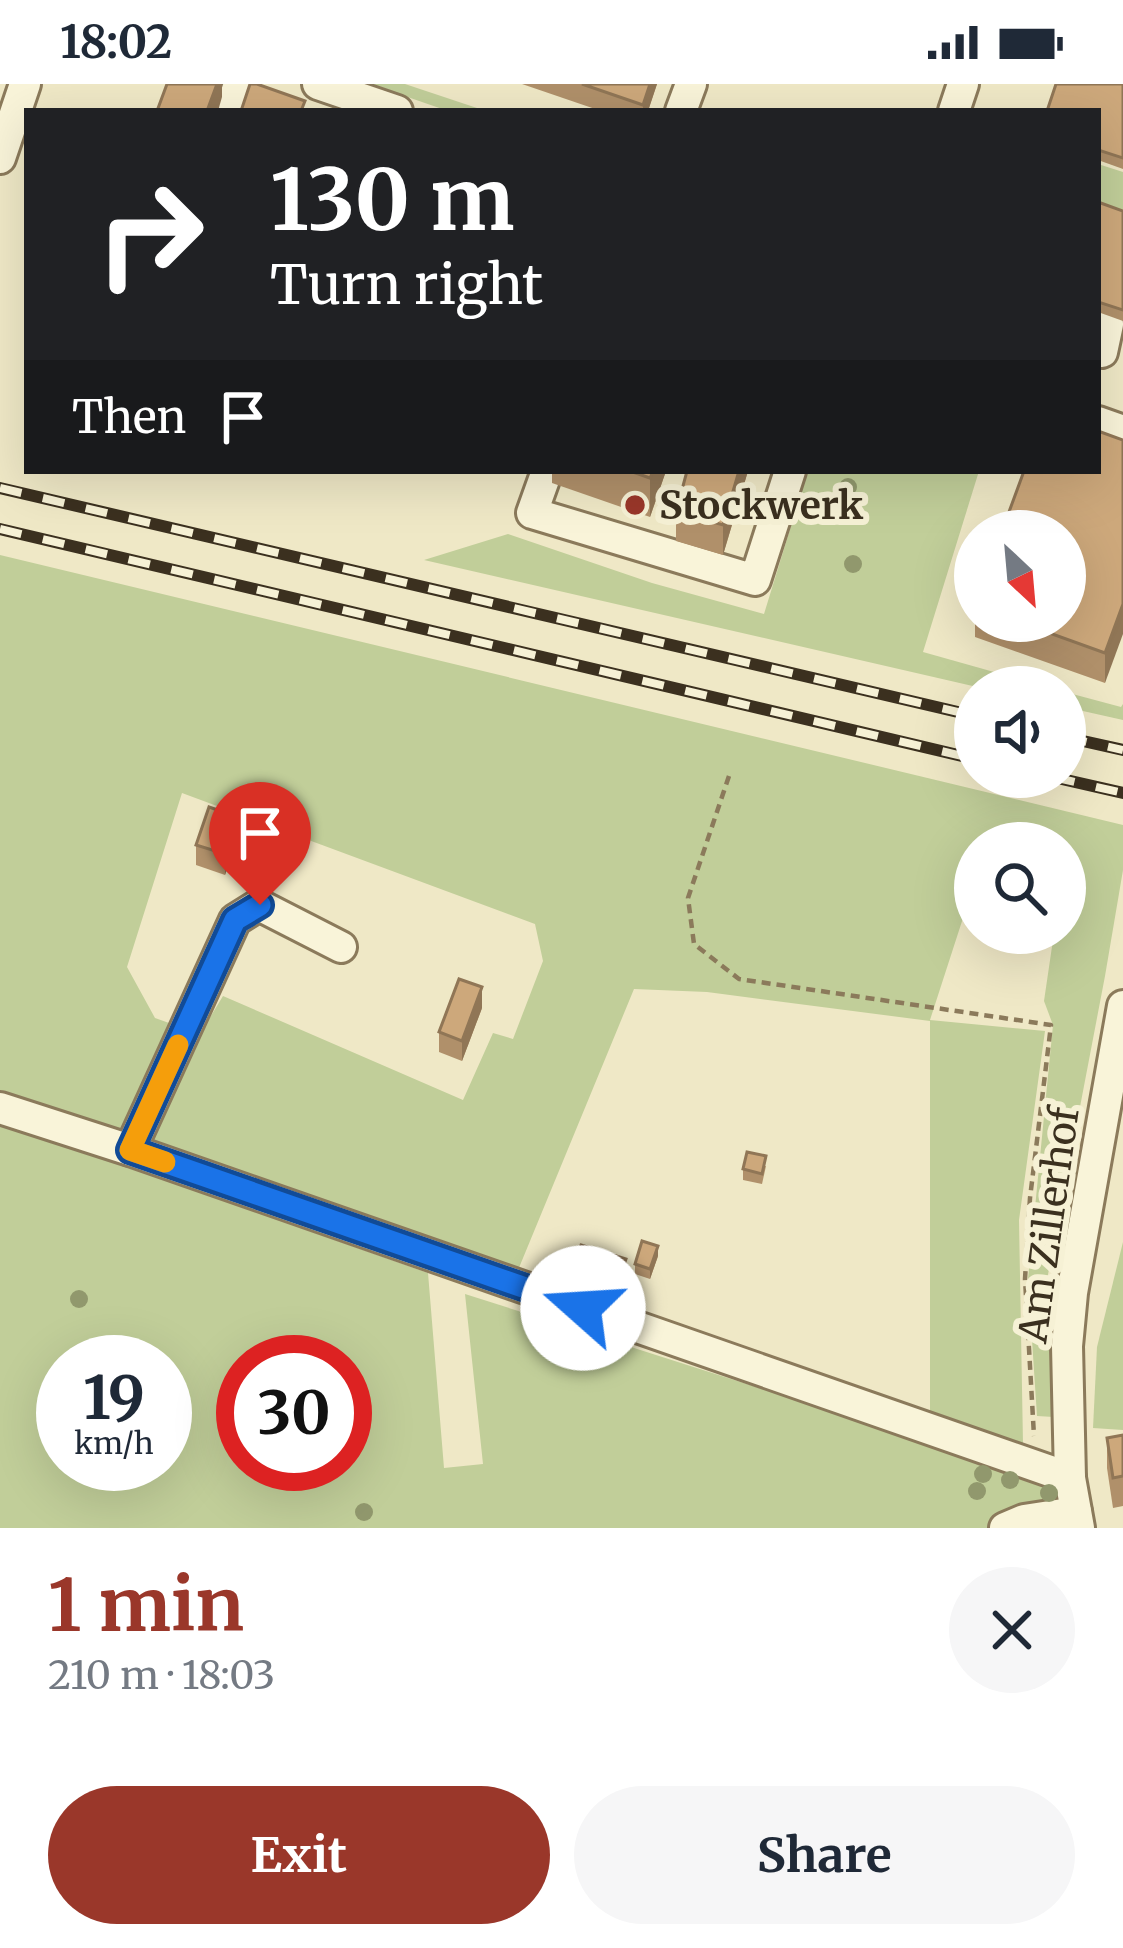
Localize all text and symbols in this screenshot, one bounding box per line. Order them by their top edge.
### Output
text: 18:02 [60,14,172,70]
text: 130 m [270,147,514,253]
icon: right [72,156,228,312]
text: Turn right [270,251,543,319]
icon: arrive [210,384,276,450]
text: Then [72,389,186,445]
place label: Stockwerk [659,481,864,530]
marker: Stockwerk [622,492,648,518]
north arrow [954,510,1086,642]
map controls [954,510,1086,954]
button: sound [954,666,1086,798]
pin [209,782,311,905]
icon: arrive [227,800,293,866]
button: search [954,822,1086,954]
street label: Am Zillerhof [1008,1102,1090,1347]
position arrow [520,1245,646,1371]
speed limit sign: 30 [216,1335,372,1491]
text: 19 [83,1360,145,1435]
text: km/h [74,1424,154,1462]
text: 1 min [48,1560,244,1651]
button: close [949,1567,1075,1693]
text: 210 m · 18:03 [48,1651,275,1700]
button: Exit [48,1786,550,1924]
button: Share [574,1786,1075,1924]

